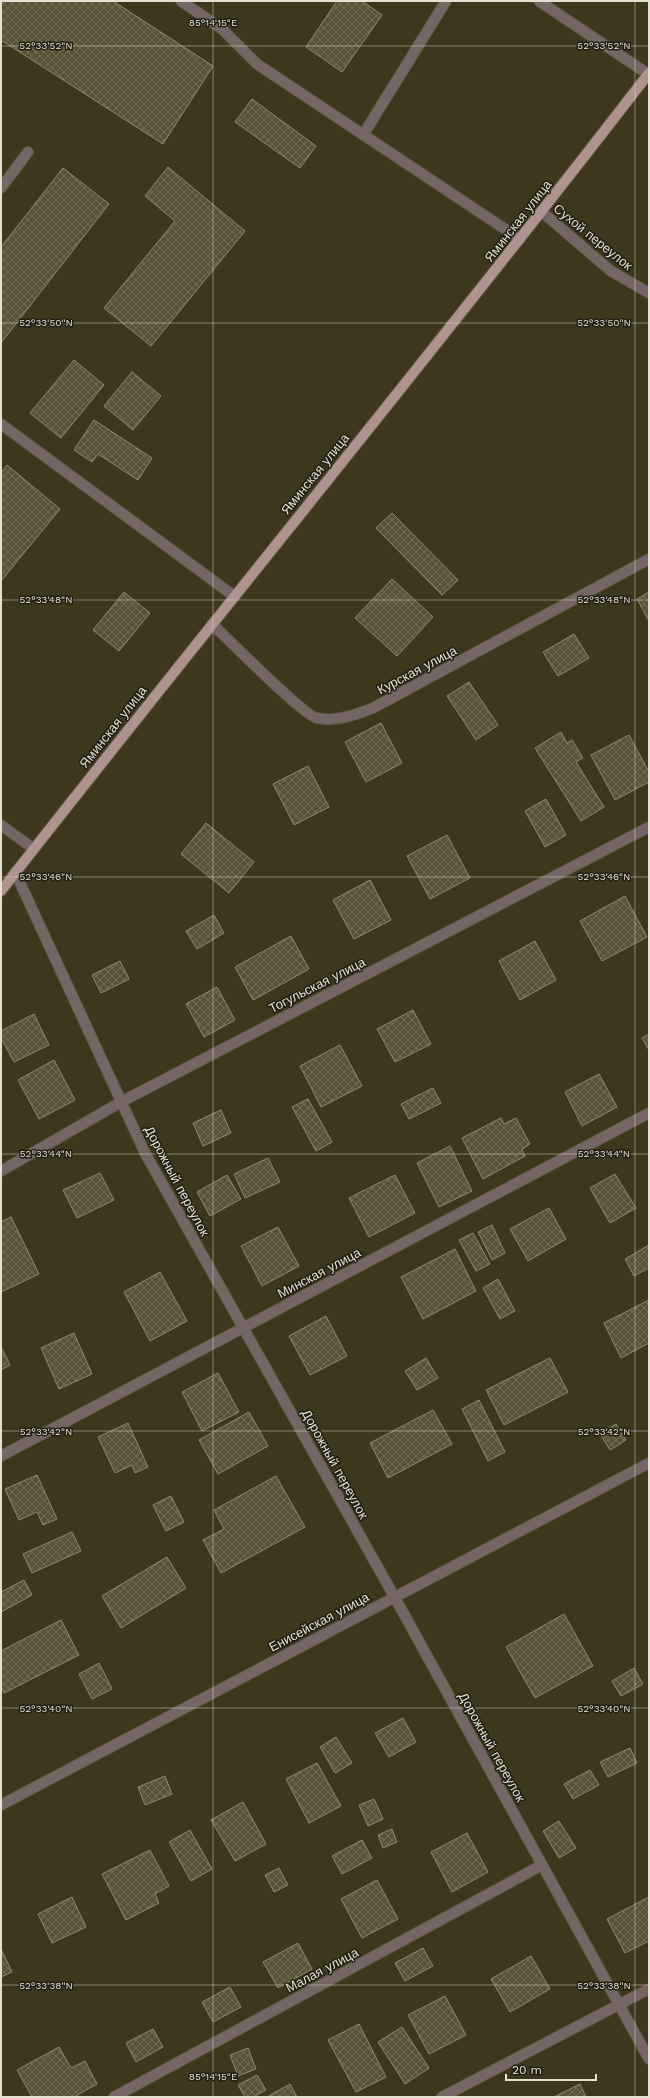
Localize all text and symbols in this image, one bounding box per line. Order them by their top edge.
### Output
text: 85°14'15"E [189,17,237,28]
text: 52°33'52"N [19,40,73,51]
text: 52°33'52"N [577,40,631,51]
street label: Яминская улица [481,177,555,265]
street label: Сухой переулок [551,201,635,273]
text: 52°33'50"N [19,317,73,328]
text: 52°33'50"N [577,317,631,328]
street label: Яминская улица [278,430,353,517]
text: 52°33'48"N [20,594,72,605]
text: 52°33'48"N [578,594,630,605]
street label: Курская улица [375,642,460,697]
street label: Яминская улица [76,683,150,771]
text: 52°33'46"N [20,871,72,882]
text: 52°33'46"N [578,871,630,882]
street label: Тогульская улица [266,954,368,1016]
street label: Дорожный переулок [142,1123,213,1239]
text: 52°33'44"N [20,1148,72,1159]
text: 52°33'44"N [578,1148,630,1159]
street label: Минская улица [275,1244,364,1301]
street label: Дорожный переулок [299,1407,371,1522]
text: 52°33'42"N [20,1426,72,1437]
text: 52°33'42"N [578,1426,630,1437]
street label: Енисейская улица [266,1589,372,1655]
street label: Дорожный переулок [456,1690,528,1805]
text: 52°33'40"N [19,1703,73,1714]
text: 52°33'40"N [577,1703,631,1714]
street label: Малая улица [283,1944,362,1995]
text: 52°33'38"N [19,1980,73,1991]
text: 52°33'38"N [577,1980,631,1991]
scale bar [506,2056,596,2082]
text: 20 m [512,2063,542,2077]
text: 85°14'15"E [189,2071,237,2082]

